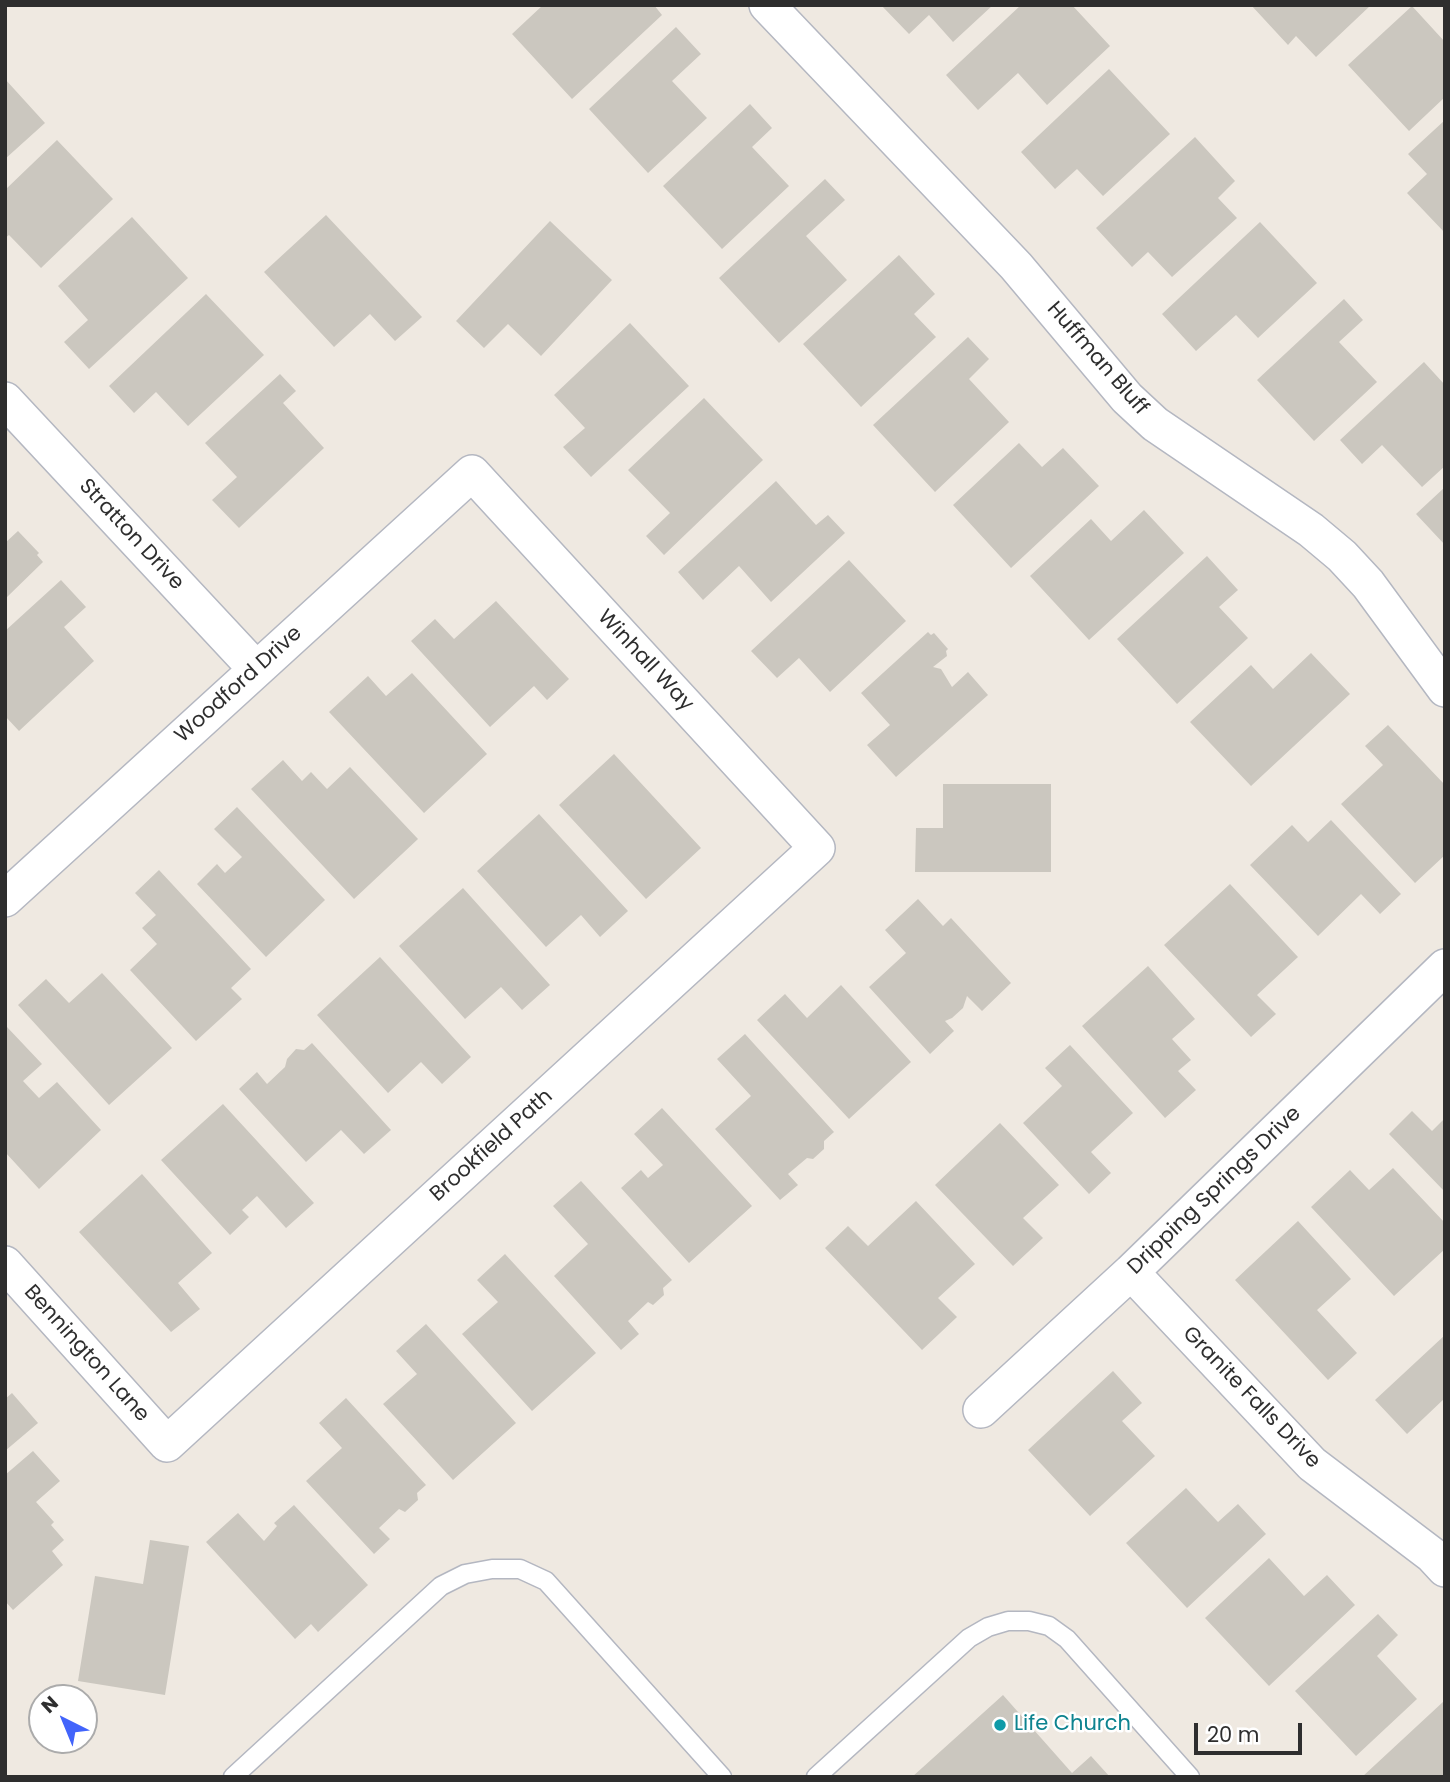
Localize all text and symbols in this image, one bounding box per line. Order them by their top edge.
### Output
street label: Huffman Bluff [1041,297,1153,421]
street label: Stratton Drive [73,474,189,596]
street label: Winhall Way [592,605,698,717]
street label: Woodford Drive [170,621,308,749]
street label: Brookfield Path [426,1084,558,1208]
street label: Dripping Springs Drive [1123,1102,1307,1280]
street label: Bennington Lane [18,1280,154,1428]
street label: Granite Falls Drive [1177,1322,1325,1474]
north arrow [28,1684,98,1754]
text: N [35,1690,64,1719]
scale bar [1198,1708,1306,1752]
place label: Life Church [1014,1712,1131,1738]
marker: Life Church [992,1717,1008,1733]
text: 20 m [1207,1720,1260,1749]

